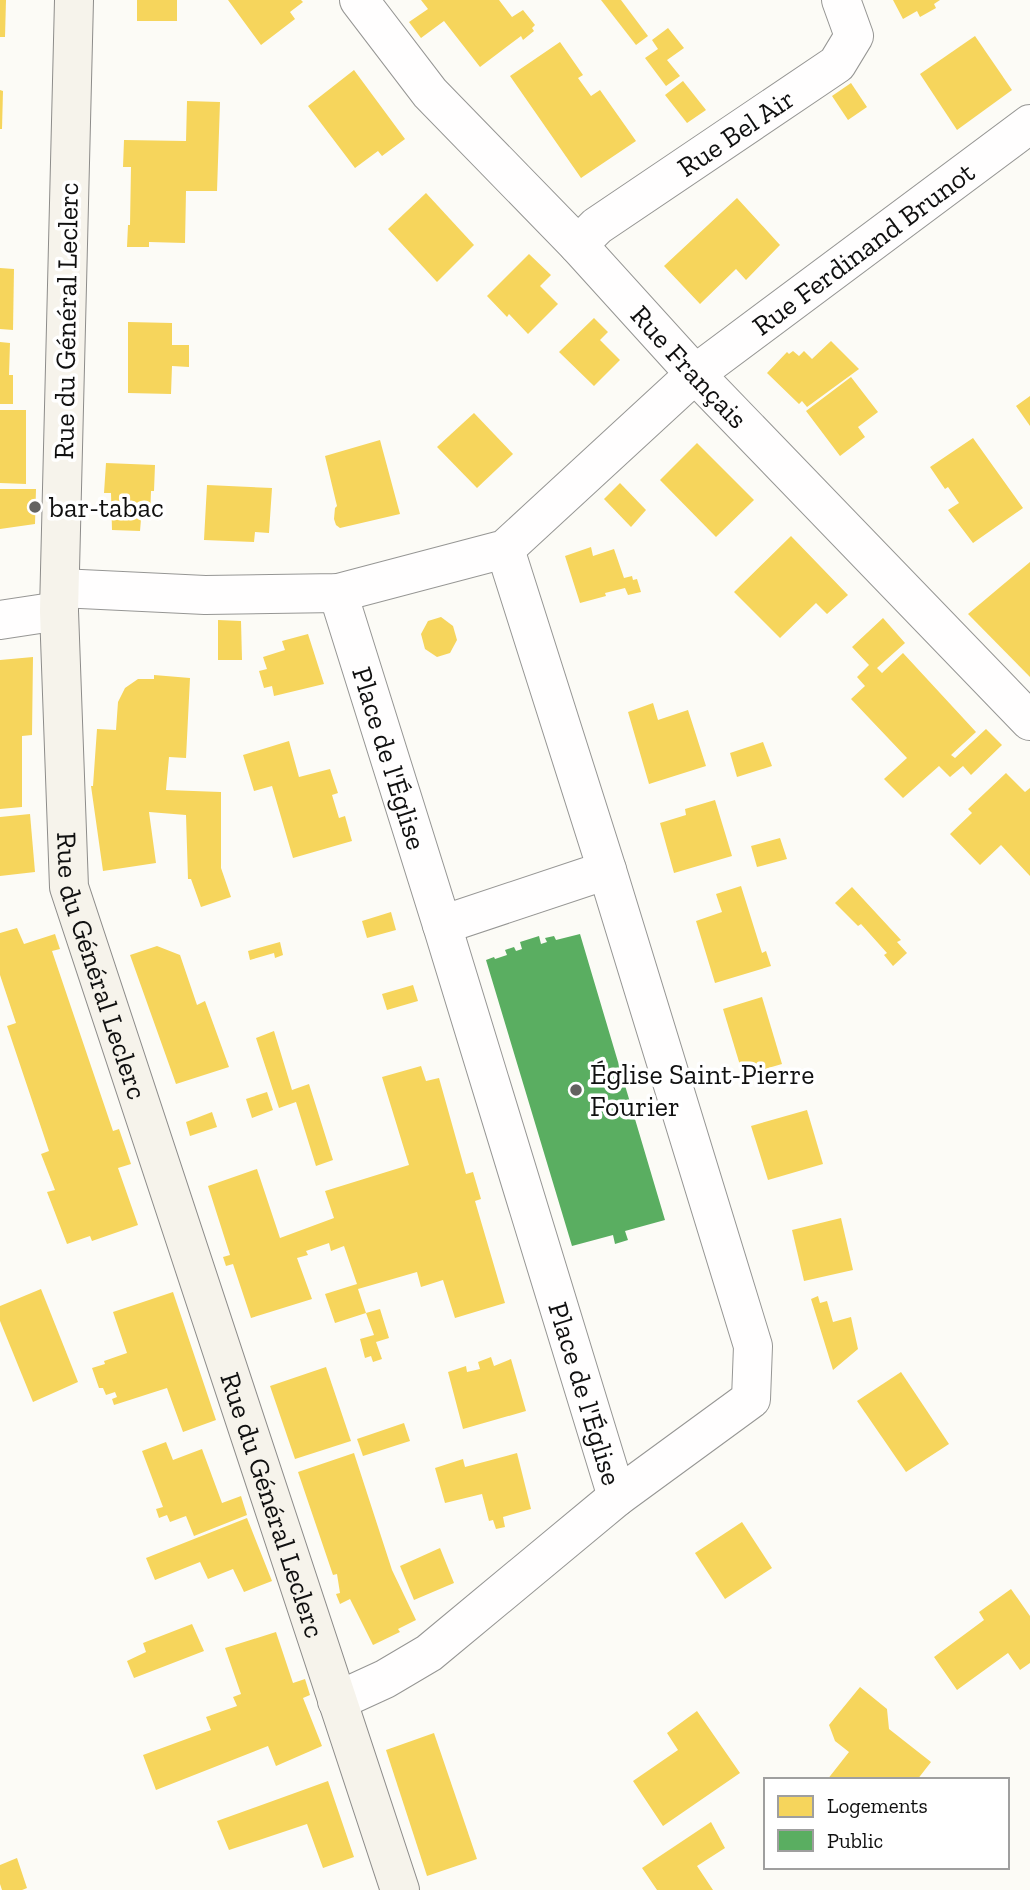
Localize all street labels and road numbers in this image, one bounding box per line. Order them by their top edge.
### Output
street label: Rue Bel Air [671,82,800,183]
street label: Rue Ferdinand Brunot [746,155,981,342]
street label: Rue du Général Leclerc [47,182,85,460]
street label: Rue Français [624,298,755,435]
street label: Place de l'Église [346,663,434,853]
street label: Rue du Général Leclerc [51,831,154,1103]
street label: Place de l'Église [542,1298,629,1489]
street label: Rue du Général Leclerc [214,1368,332,1642]

